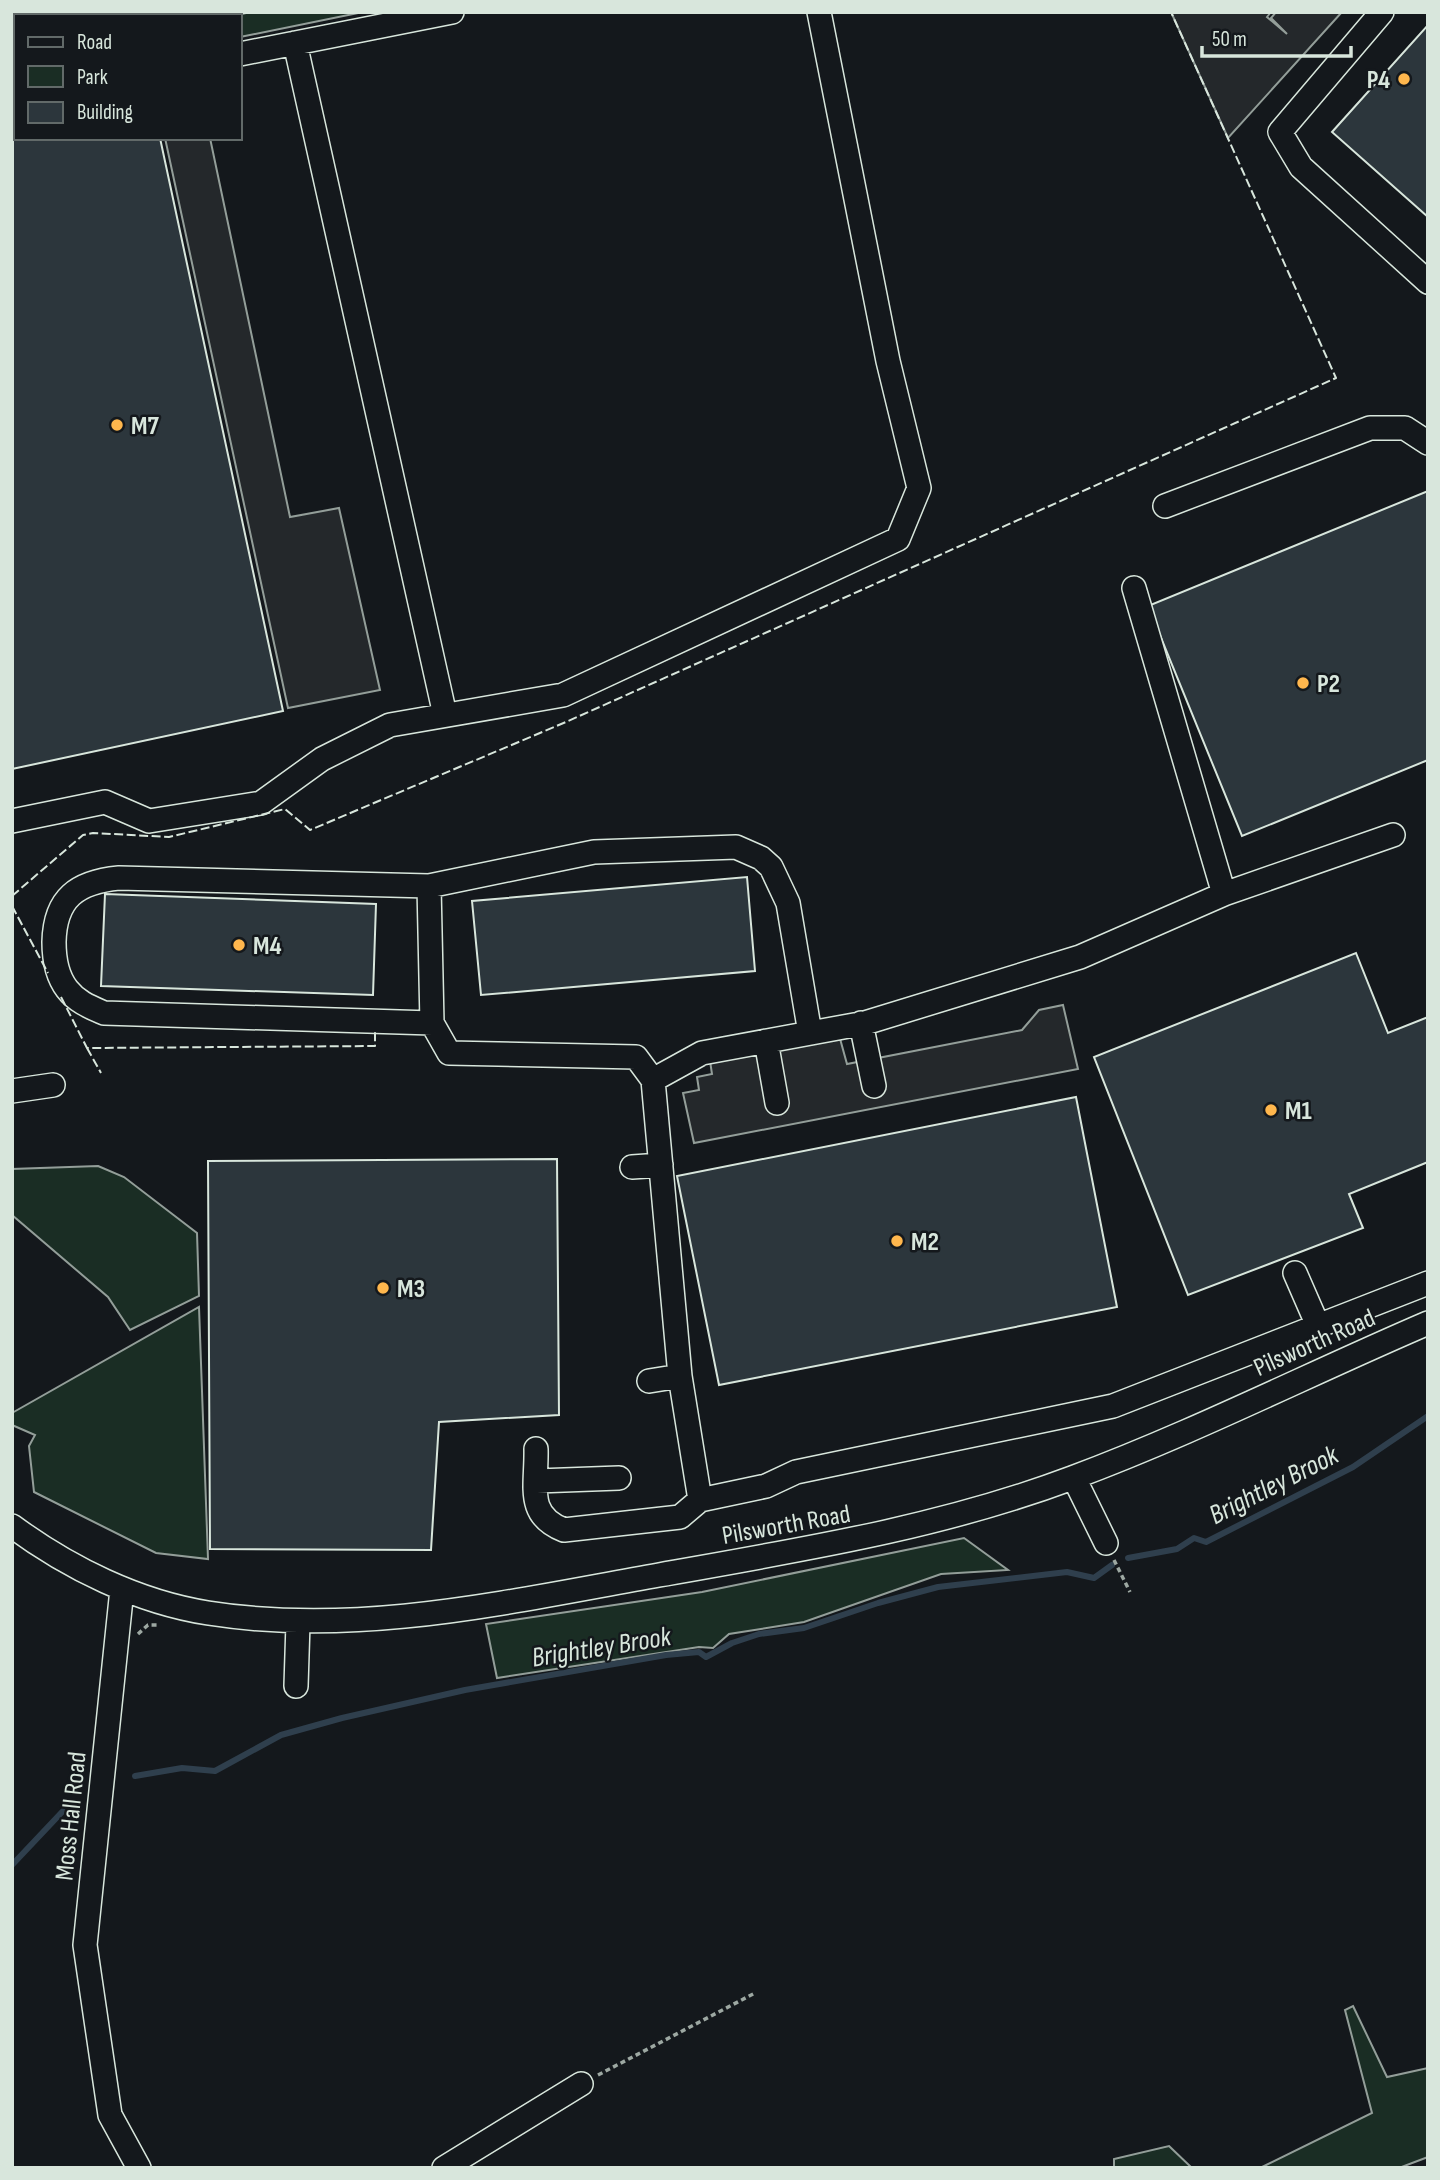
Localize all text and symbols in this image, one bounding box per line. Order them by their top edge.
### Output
legend [14,14,242,140]
scale bar [1202,14,1351,58]
text: 50 m [1212,27,1247,52]
text: Road [77,30,112,55]
text: Park [77,65,108,90]
place label: P4 [1367,65,1390,96]
marker: P4 [1396,71,1412,87]
text: Building [77,100,133,125]
place label: M7 [131,411,159,442]
marker: M7 [109,417,125,433]
place label: P2 [1317,669,1340,700]
marker: P2 [1295,675,1311,691]
place label: M4 [253,931,282,962]
marker: M4 [231,937,247,953]
place label: M1 [1285,1096,1312,1127]
marker: M1 [1263,1102,1279,1118]
place label: M2 [911,1227,939,1258]
marker: M2 [889,1233,905,1249]
place label: M3 [397,1274,425,1305]
marker: M3 [375,1280,391,1296]
street label: Pilsworth Road [1249,1303,1380,1384]
water label: Brightley Brook [1204,1438,1345,1532]
street label: Pilsworth Road [720,1499,853,1552]
water label: Brightley Brook [529,1620,675,1675]
street label: Moss Hall Road [49,1750,94,1882]

